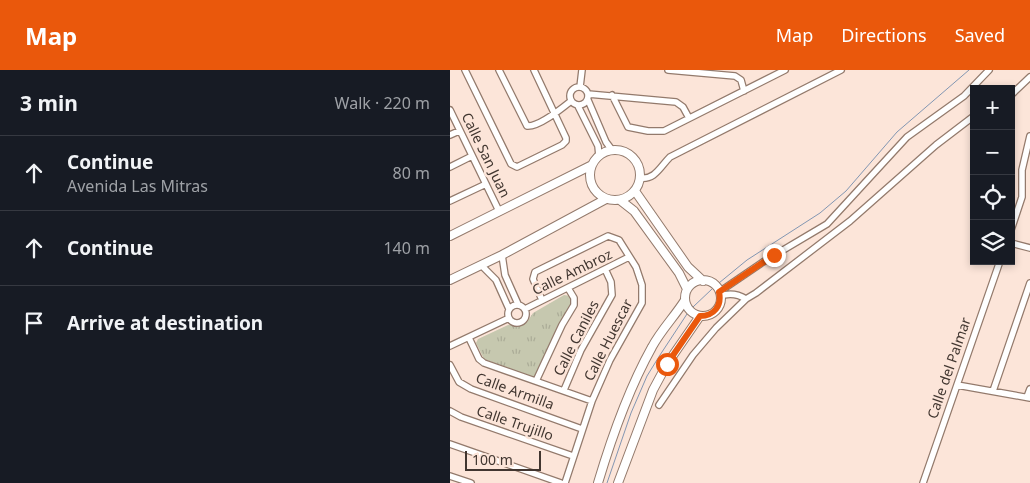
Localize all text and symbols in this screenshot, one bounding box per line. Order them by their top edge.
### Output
text: Map [25,19,77,52]
text: Map [776,23,813,47]
text: Directions [841,23,927,47]
text: Saved [955,23,1005,47]
map controls [970,85,1015,265]
button: + [970,85,1015,130]
text: 3 min [20,89,78,117]
text: Walk · 220 m [335,92,430,114]
street label: Calle San Juan [458,109,515,200]
button: − [970,130,1015,175]
text: Continue [67,149,153,175]
icon: ahead [20,159,48,187]
text: 80 m [393,162,430,184]
text: Avenida Las Mitras [67,175,208,197]
button: locate [970,175,1015,220]
button: layers [970,220,1015,265]
icon: ahead [20,234,48,262]
text: Continue [67,235,153,261]
text: 140 m [383,237,430,259]
street label: Calle Ambroz [529,244,615,299]
route end [763,244,786,267]
street label: Calle Huescar [579,295,636,384]
street label: Calle Caniles [548,296,603,379]
icon: arrive [20,309,48,337]
text: Arrive at destination [67,310,263,336]
street label: Calle del Palmar [922,314,975,421]
route start [656,353,679,376]
street label: Calle Armilla [473,368,557,413]
street label: Calle Trujillo [474,401,556,445]
scale bar [465,448,541,471]
text: 100 m [472,450,513,469]

